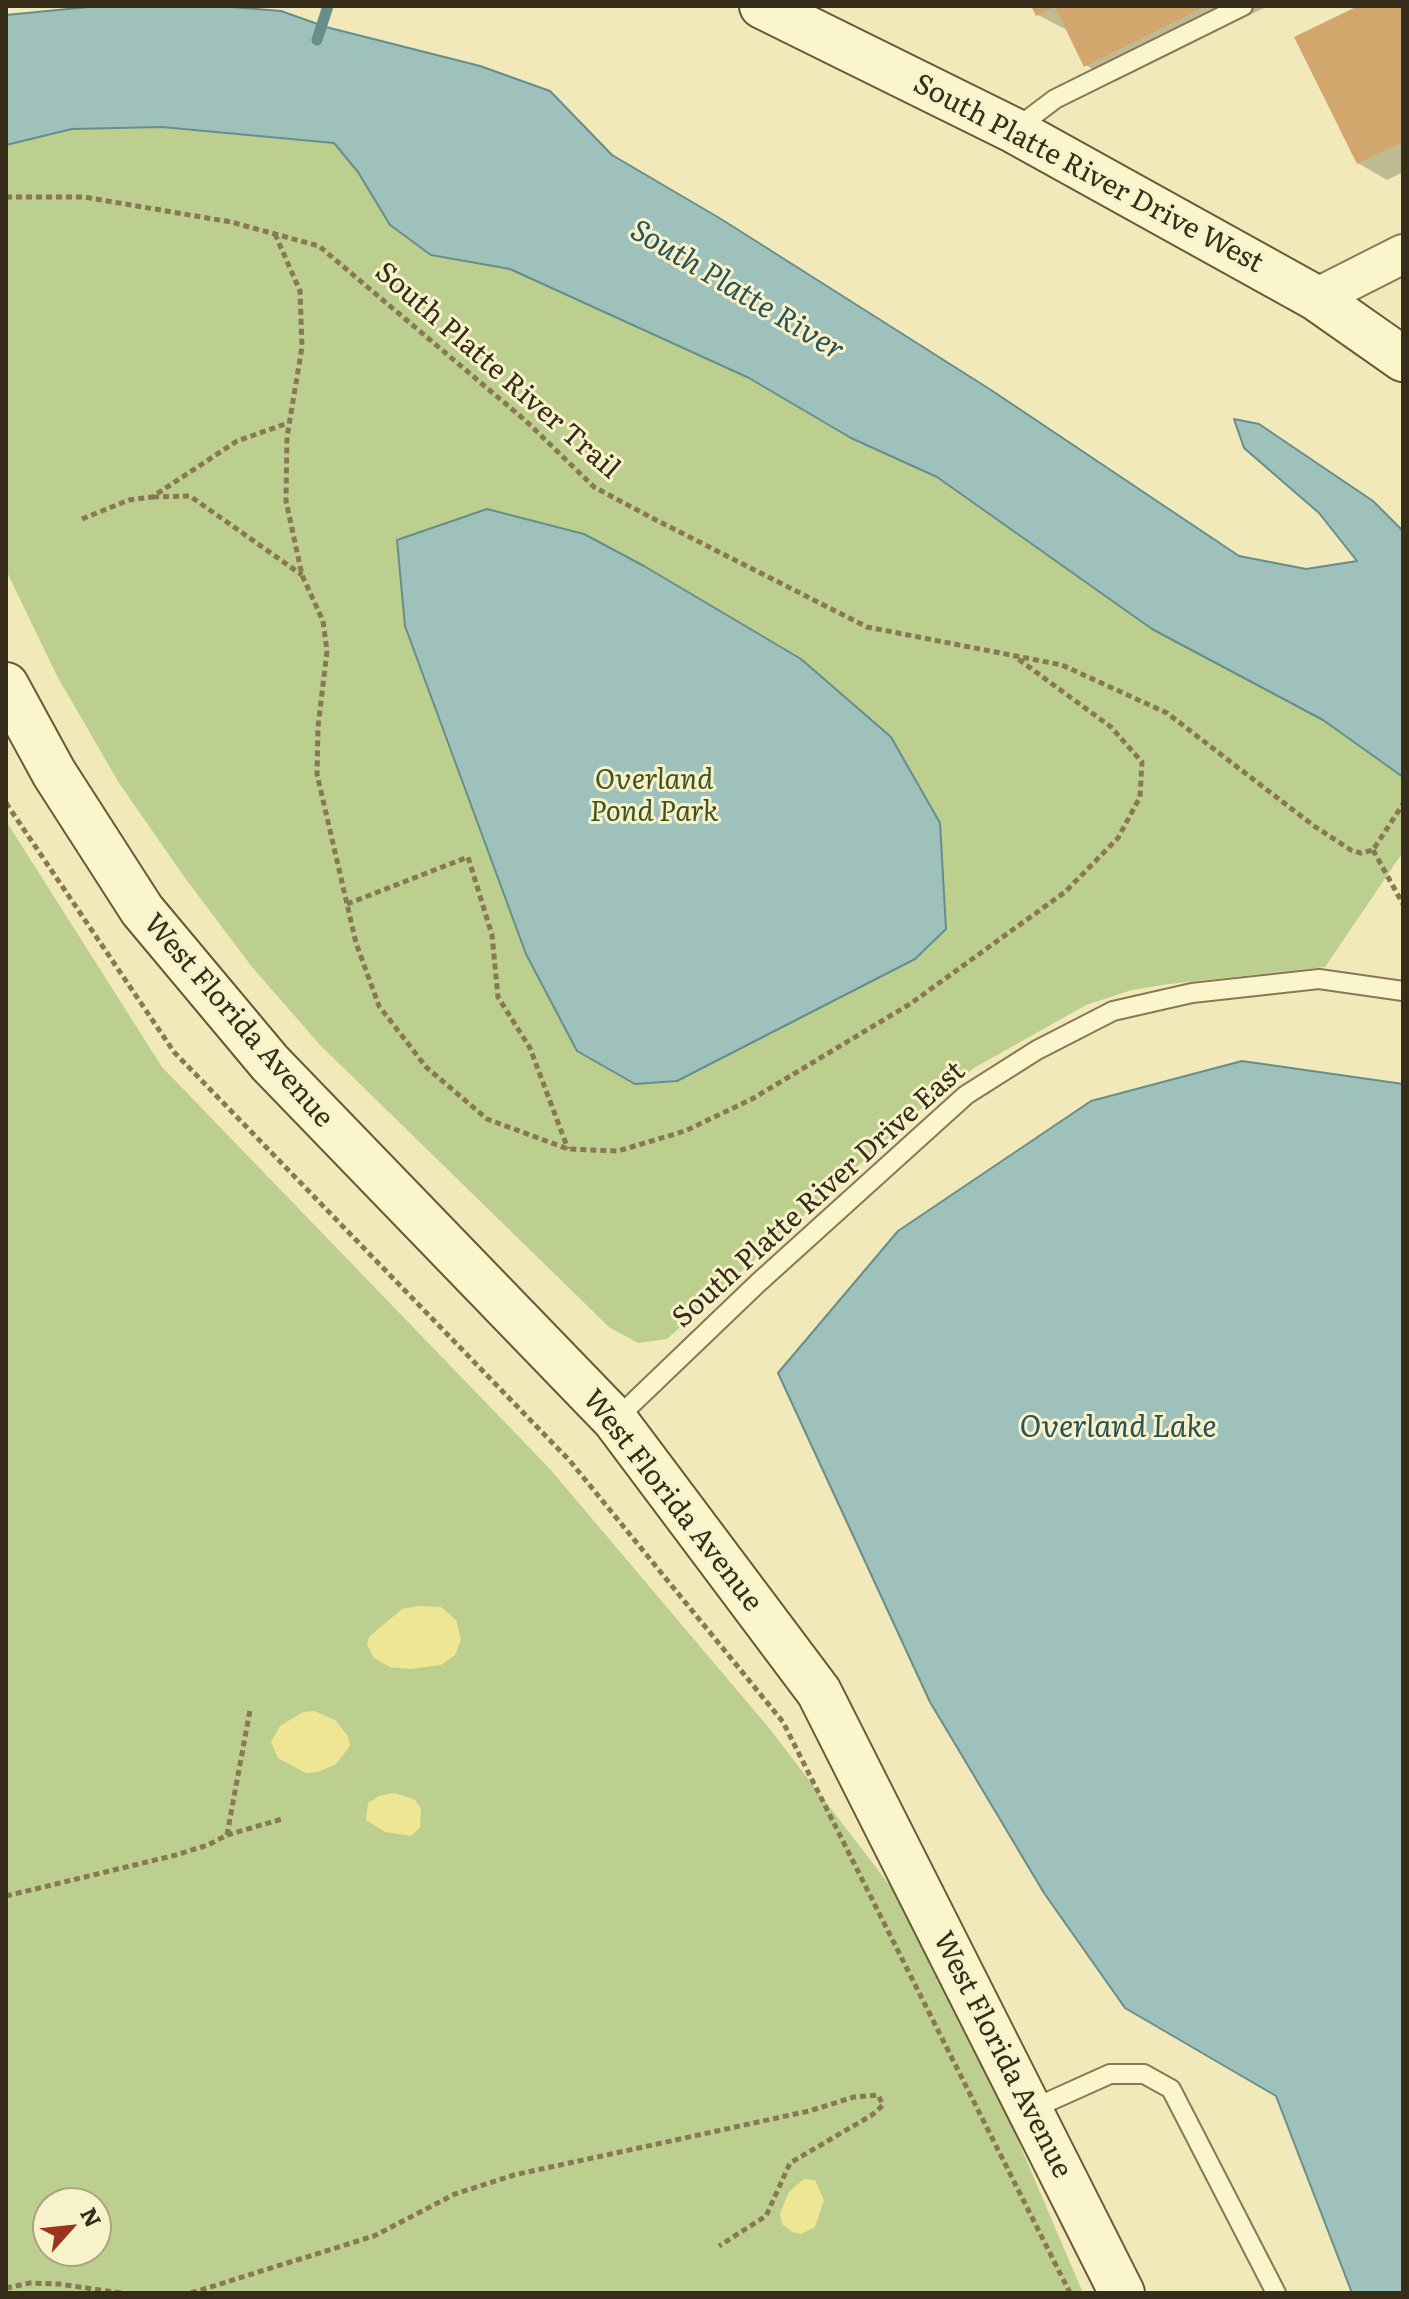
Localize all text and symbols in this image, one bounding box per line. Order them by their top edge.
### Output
street label: South Platte River Drive West [907,67,1269,281]
water label: South Platte River [624,213,850,369]
street label: South Platte River Trail [368,256,626,486]
park label: Overland Pond Park [590,764,718,830]
street label: West Florida Avenue [136,907,340,1135]
street label: South Platte River Drive East [666,1055,972,1335]
street label: West Florida Avenue [575,1383,769,1619]
water label: Overland Lake [1019,1410,1217,1446]
street label: West Florida Avenue [925,1926,1079,2184]
north arrow [32,2187,112,2267]
text: N [73,2201,111,2233]

